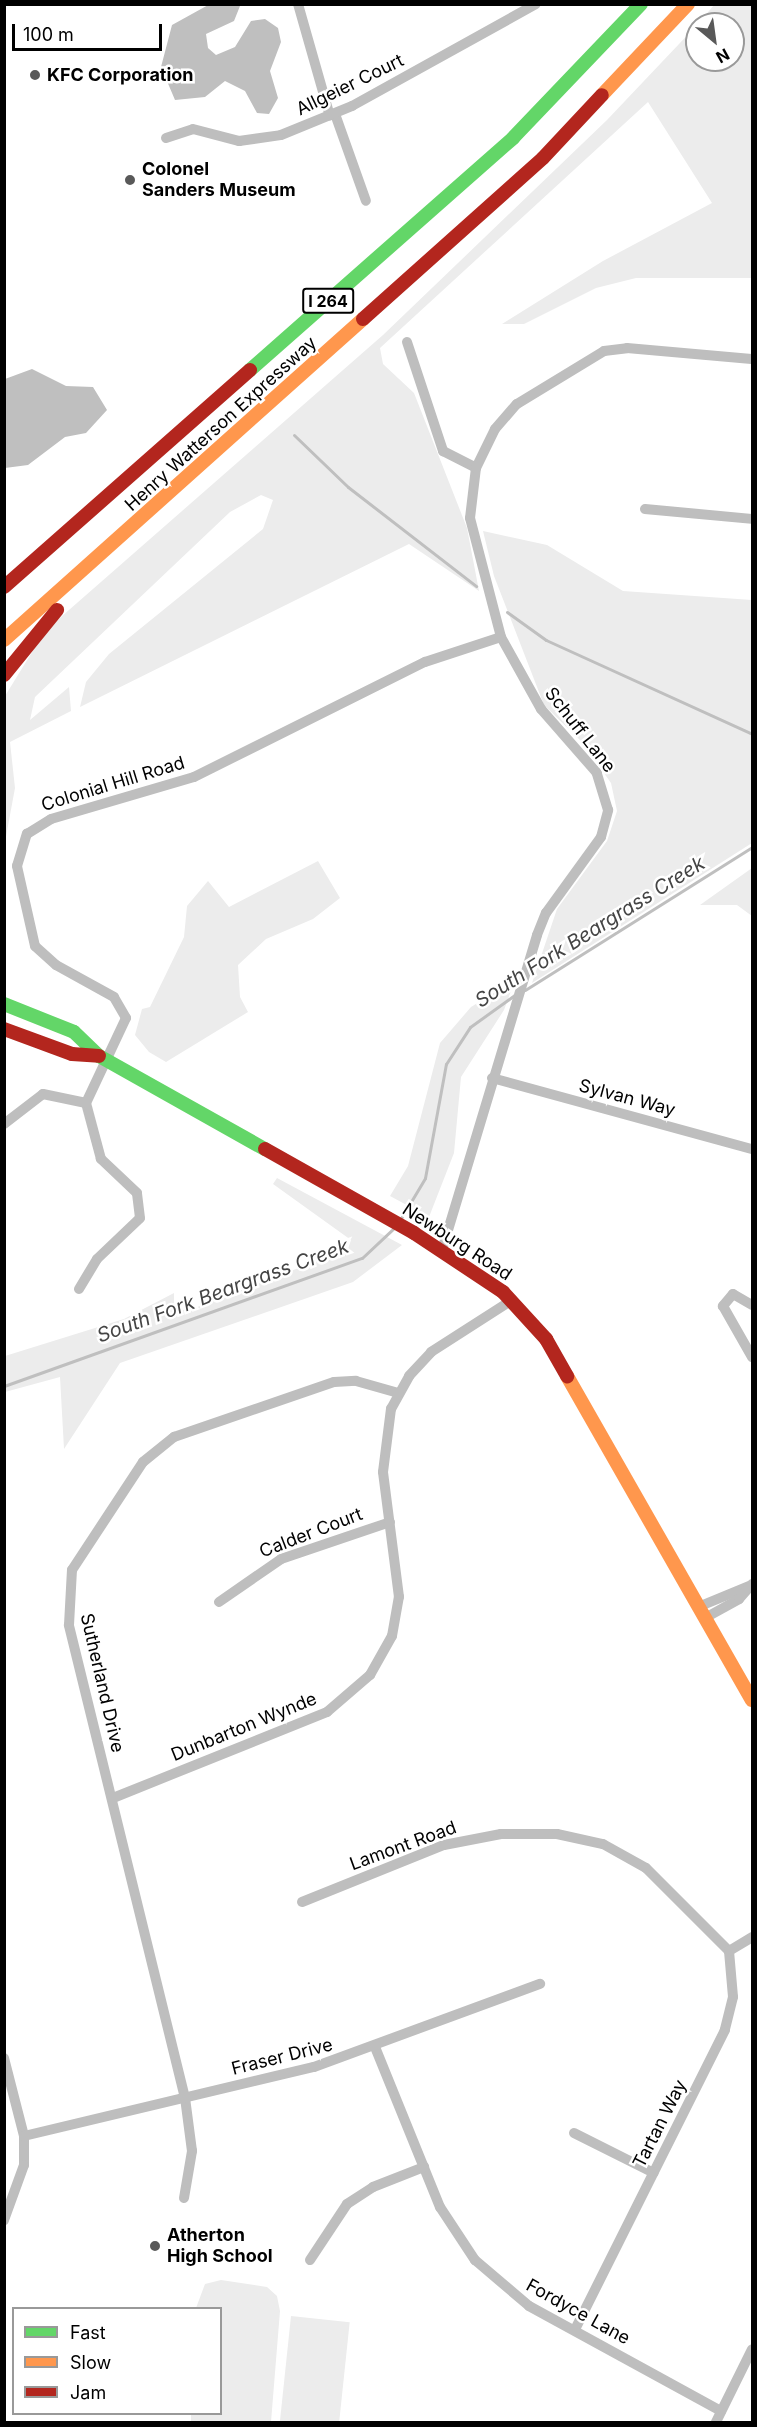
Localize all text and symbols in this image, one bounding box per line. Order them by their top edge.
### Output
scale bar [15,12,165,50]
north arrow [685,12,745,72]
text: 100 m [23,24,74,45]
text: N [713,44,733,68]
street label: Allgeier Court [293,50,407,120]
place label: KFC Corporation [47,64,194,86]
marker: KFC Corporation [28,68,42,82]
place label: Colonel Sanders Museum [142,159,296,201]
marker: Colonel Sanders Museum [123,173,137,187]
road number: I 264 [301,288,355,314]
street label: Henry Watterson Expressway [121,332,321,516]
street label: Schuff Lane [540,683,620,777]
street label: Colonial Hill Road [39,752,187,816]
water label: South Fork Beargrass Creek [471,851,709,1013]
street label: Sylvan Way [576,1075,678,1121]
street label: Newburg Road [398,1199,516,1285]
water label: South Fork Beargrass Creek [94,1234,352,1348]
street label: Calder Court [256,1503,366,1563]
street label: Sutherland Drive [75,1611,129,1755]
street label: Dunbarton Wynde [168,1688,320,1766]
street label: Lamont Road [347,1817,459,1875]
street label: Fraser Drive [229,2034,335,2080]
street label: Tartan Way [629,2076,691,2172]
place label: Atherton High School [167,2225,273,2268]
marker: Atherton High School [148,2239,162,2253]
street label: Fordyce Lane [522,2275,634,2349]
legend [12,2307,222,2415]
text: Fast [70,2322,106,2343]
text: Slow [70,2352,111,2373]
text: Jam [70,2382,106,2403]

